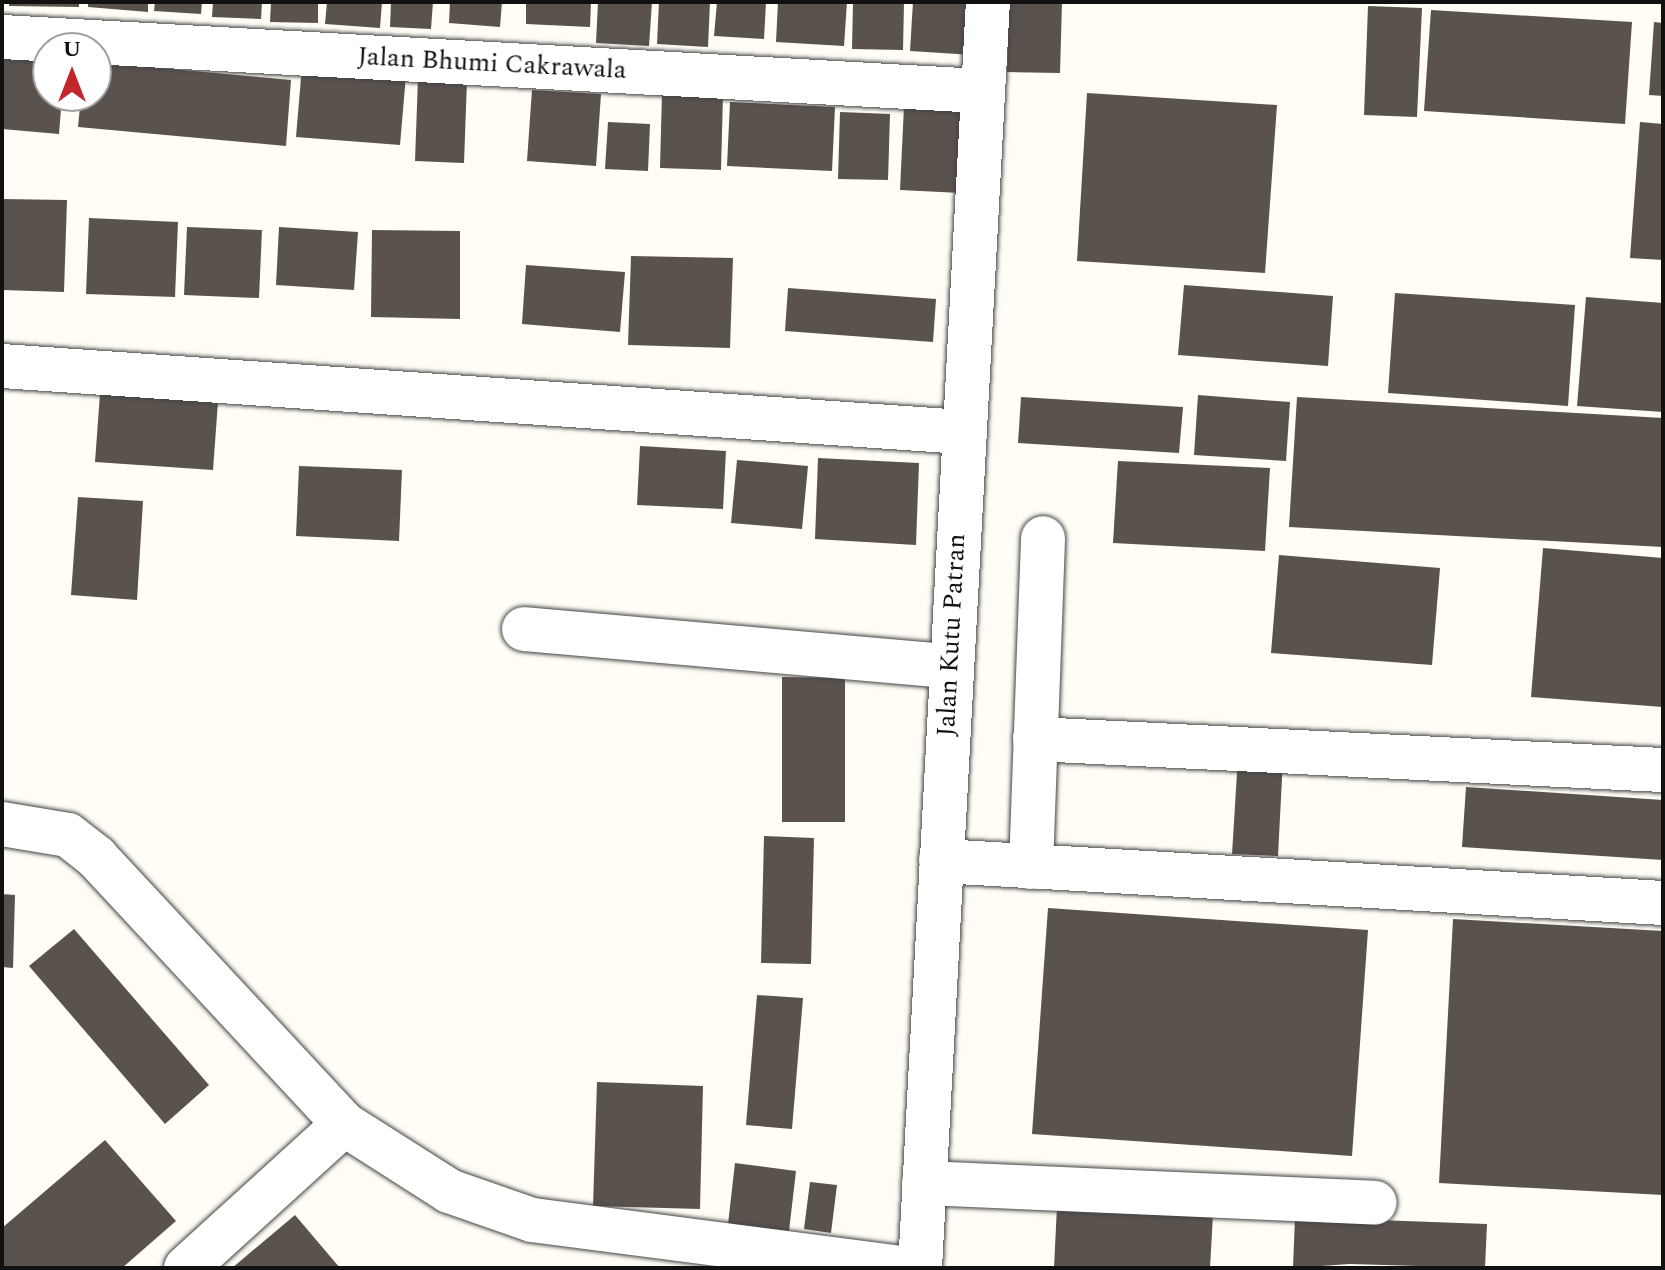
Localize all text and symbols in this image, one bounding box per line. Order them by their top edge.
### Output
north arrow [32,32,112,112]
text: U [63,33,81,66]
street label: Jalan Bhumi Cakrawala [357,41,627,87]
street label: Jalan Kutu Patran [931,533,973,737]

